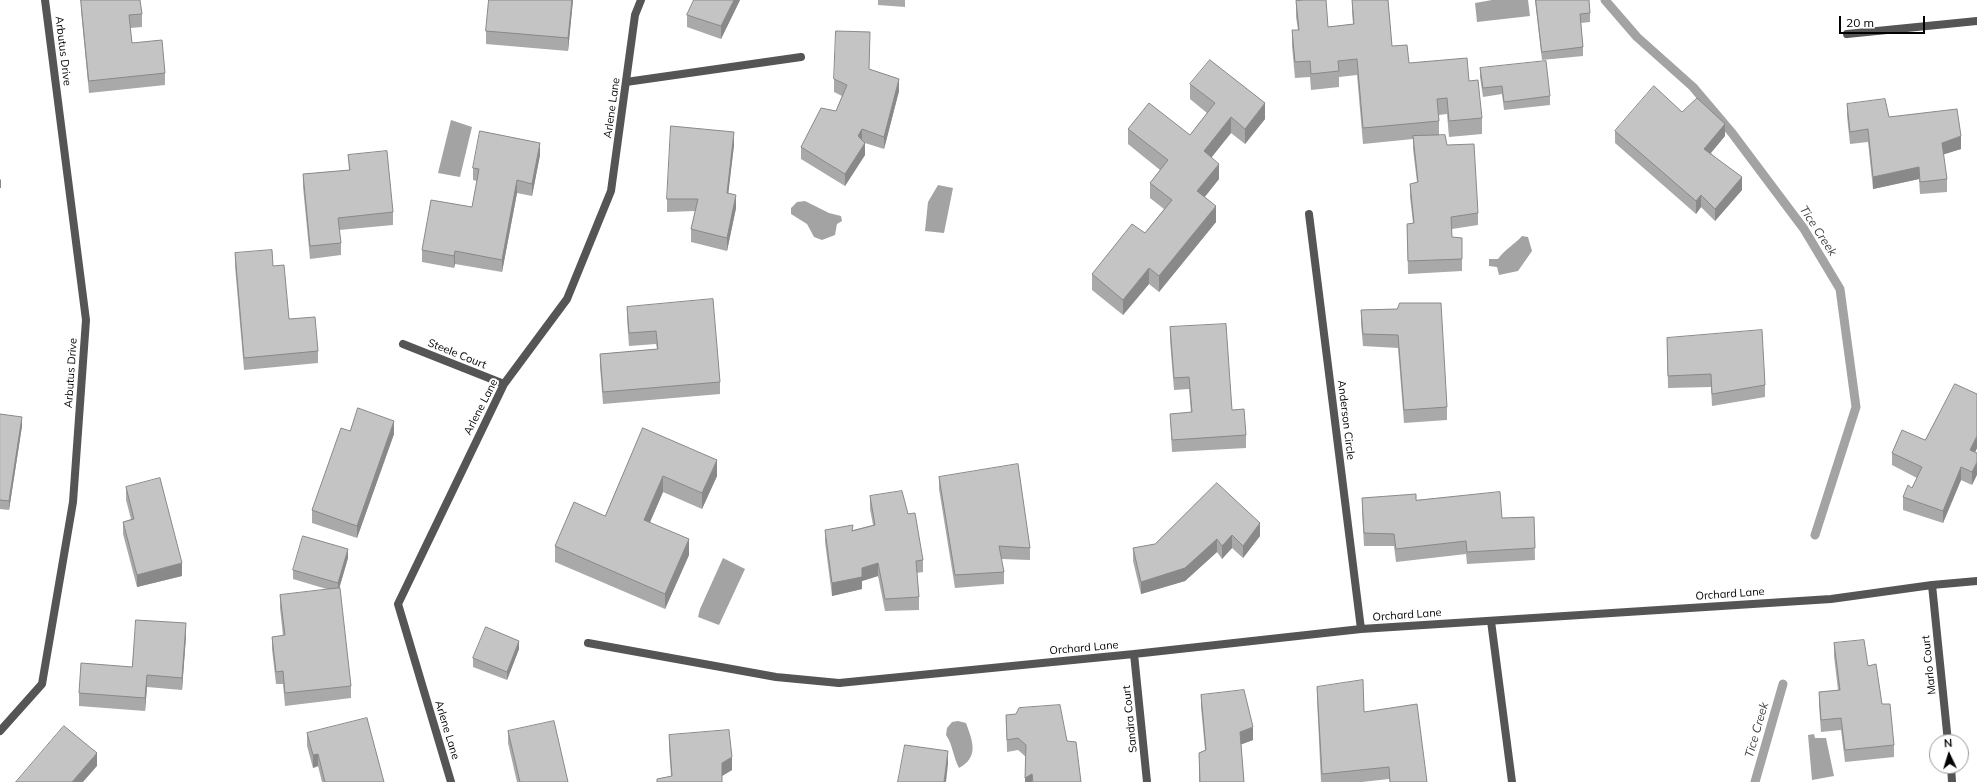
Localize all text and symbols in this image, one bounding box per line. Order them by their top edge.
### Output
scale bar [1841,8,1927,34]
street label: Arbutus Drive [52,15,74,87]
text: 20 m [1846,15,1874,30]
street label: Arlene Lane [601,77,623,139]
water label: Tice Creek [1796,203,1840,259]
street label: Steele Court [426,336,488,372]
street label: Arbutus Drive [62,338,80,408]
street label: Arlene Lane [461,377,501,437]
street label: Anderson Circle [1335,379,1357,461]
street label: Orchard Lane [1695,585,1765,603]
street label: Orchard Lane [1372,606,1442,624]
street label: Marlo Court [1919,635,1939,695]
street label: Orchard Lane [1049,638,1119,658]
street label: Sandra Court [1120,685,1140,753]
street label: Arlene Lane [432,699,462,761]
water label: Tice Creek [1742,700,1772,760]
north arrow [1929,734,1969,774]
text: N [1944,736,1953,750]

